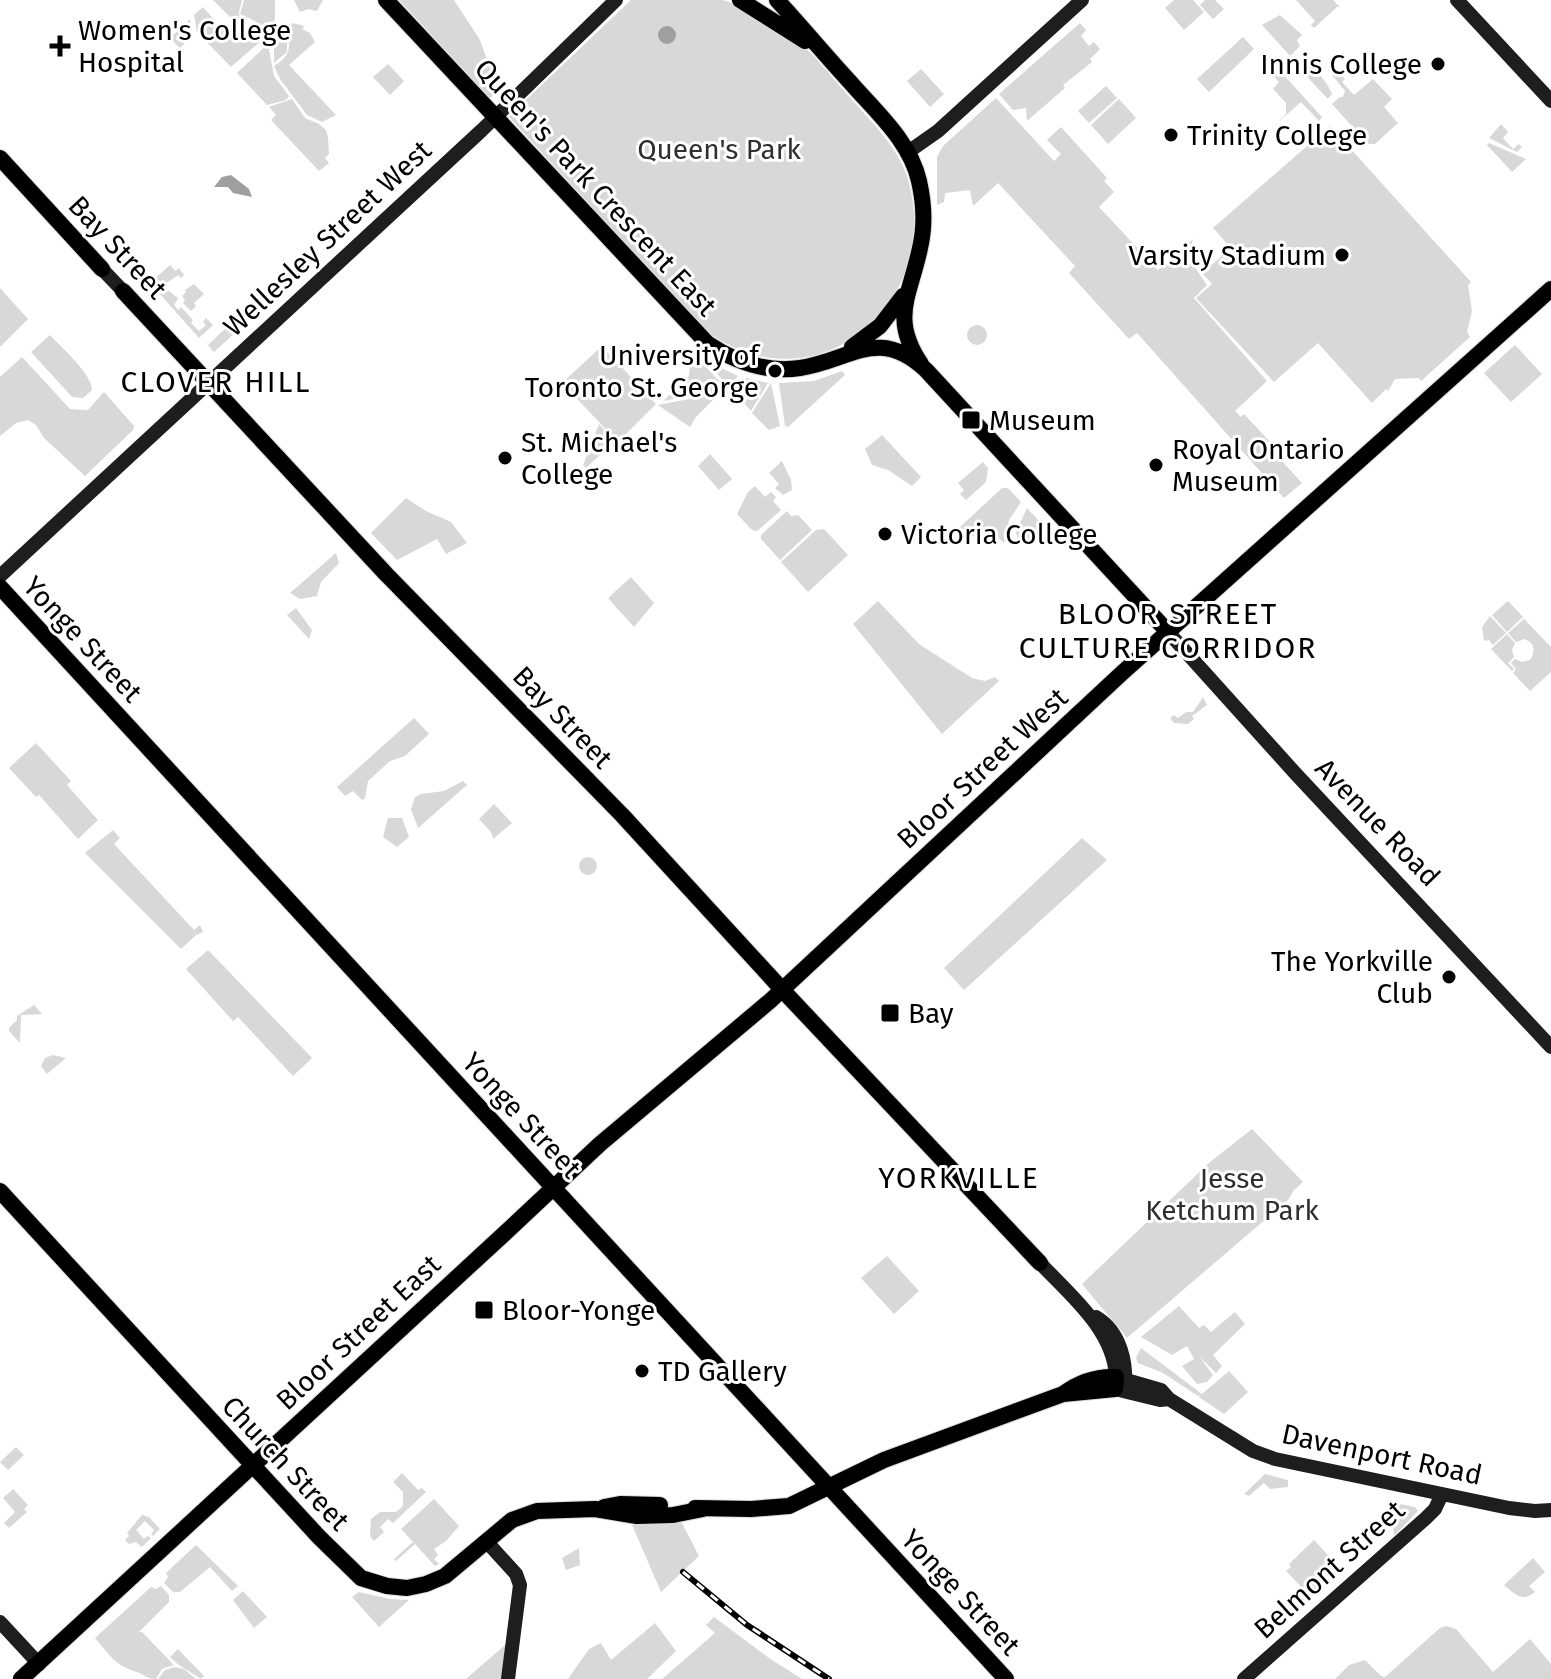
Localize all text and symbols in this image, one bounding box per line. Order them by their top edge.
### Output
place label: Women's College Hospital [78,14,291,79]
marker: Women's College Hospital [49,35,71,57]
place label: Innis College [1260,48,1422,81]
street label: Queen's Park Crescent East [468,52,724,323]
marker: Innis College [1429,55,1447,73]
place label: Trinity College [1187,119,1367,152]
marker: Trinity College [1162,126,1180,144]
street label: Wellesley Street West [217,133,439,343]
park label: Queen's Park [637,133,802,166]
street label: Bay Street [62,189,174,306]
place label: Varsity Stadium [1128,239,1326,272]
marker: Varsity Stadium [1333,246,1351,264]
place label: University of Toronto St. George [525,339,762,404]
marker: University of Toronto St. George [766,362,784,380]
district label: CLOVER HILL [121,364,311,400]
place label: Museum [989,404,1096,437]
marker: Museum [960,409,982,431]
place label: St. Michael's College [521,426,677,491]
place label: Royal Ontario Museum [1172,433,1345,498]
marker: St. Michael's College [496,449,514,467]
marker: Royal Ontario Museum [1147,456,1165,474]
place label: Victoria College [901,518,1098,551]
marker: Victoria College [876,525,894,543]
street label: Yonge Street [16,570,150,709]
district label: BLOOR STREET CULTURE CORRIDOR [1019,596,1317,666]
street label: Bay Street [506,659,620,776]
street label: Bloor Street West [890,680,1075,856]
street label: Avenue Road [1308,752,1447,893]
place label: The Yorkville Club [1271,945,1433,1010]
marker: The Yorkville Club [1440,968,1458,986]
place label: Bay [908,997,954,1030]
marker: Bay [879,1002,901,1024]
street label: Yonge Street [455,1046,589,1185]
district label: YORKVILLE [878,1160,1040,1196]
park label: Jesse Ketchum Park [1145,1162,1319,1227]
street label: Bloor Street East [269,1247,448,1417]
place label: Bloor-Yonge [502,1294,655,1327]
marker: Bloor-Yonge [473,1299,495,1321]
place label: TD Gallery [658,1355,787,1388]
marker: TD Gallery [633,1362,651,1380]
street label: Church Street [215,1389,357,1538]
street label: Davenport Road [1279,1417,1485,1492]
street label: Belmont Street [1247,1493,1412,1645]
street label: Yonge Street [894,1523,1028,1662]

